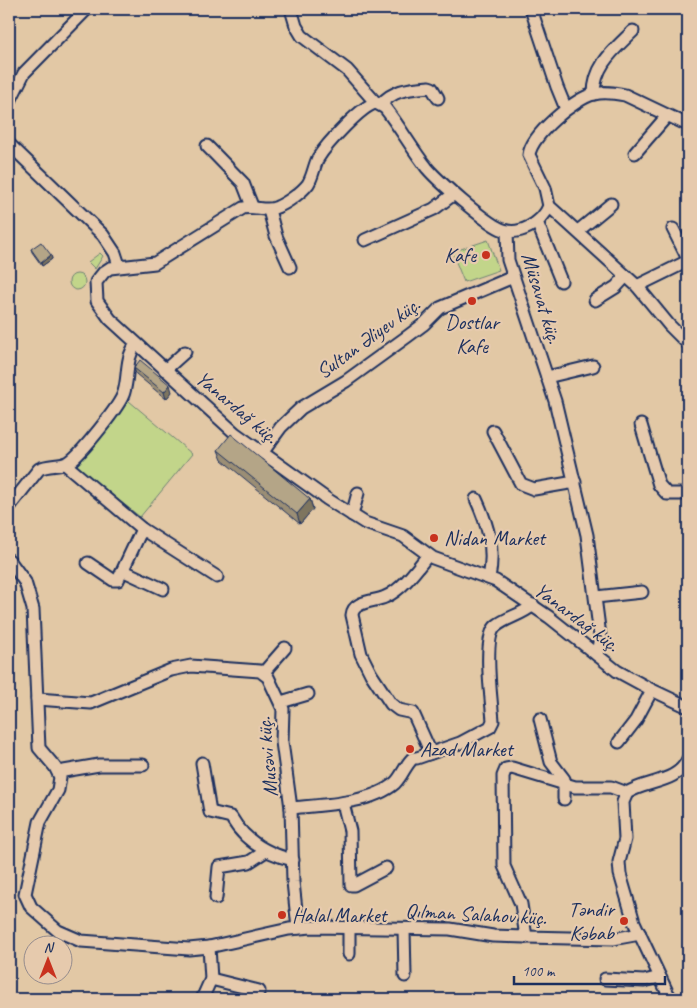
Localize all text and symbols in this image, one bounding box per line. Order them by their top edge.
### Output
place label: Kafe [444,242,477,268]
marker: Kafe [480,249,492,261]
street label: Müsavat küç. [516,249,568,347]
street label: Sultan Əliyev küç. [311,291,426,384]
marker: Dostlar Kafe [466,295,478,307]
place label: Dostlar Kafe [445,309,501,359]
street label: Yanardağ küç. [190,365,284,450]
place label: Nidan Market [444,525,547,551]
marker: Nidan Market [428,532,440,544]
street label: Yanardağ küç. [529,576,625,658]
street label: Musəvi küç. [250,715,283,798]
place label: Azad Market [420,736,515,762]
marker: Azad Market [404,743,416,755]
place label: Təndir Kəbab [568,896,616,946]
street label: Qılman Salahov küç. [405,897,548,931]
place label: Halal Market [292,902,389,928]
marker: Halal Market [276,909,288,921]
marker: Təndir Kəbab [618,915,630,927]
north arrow [22,936,72,986]
text: N [44,939,55,956]
scale bar [514,953,666,985]
text: 100 m [522,962,556,981]

